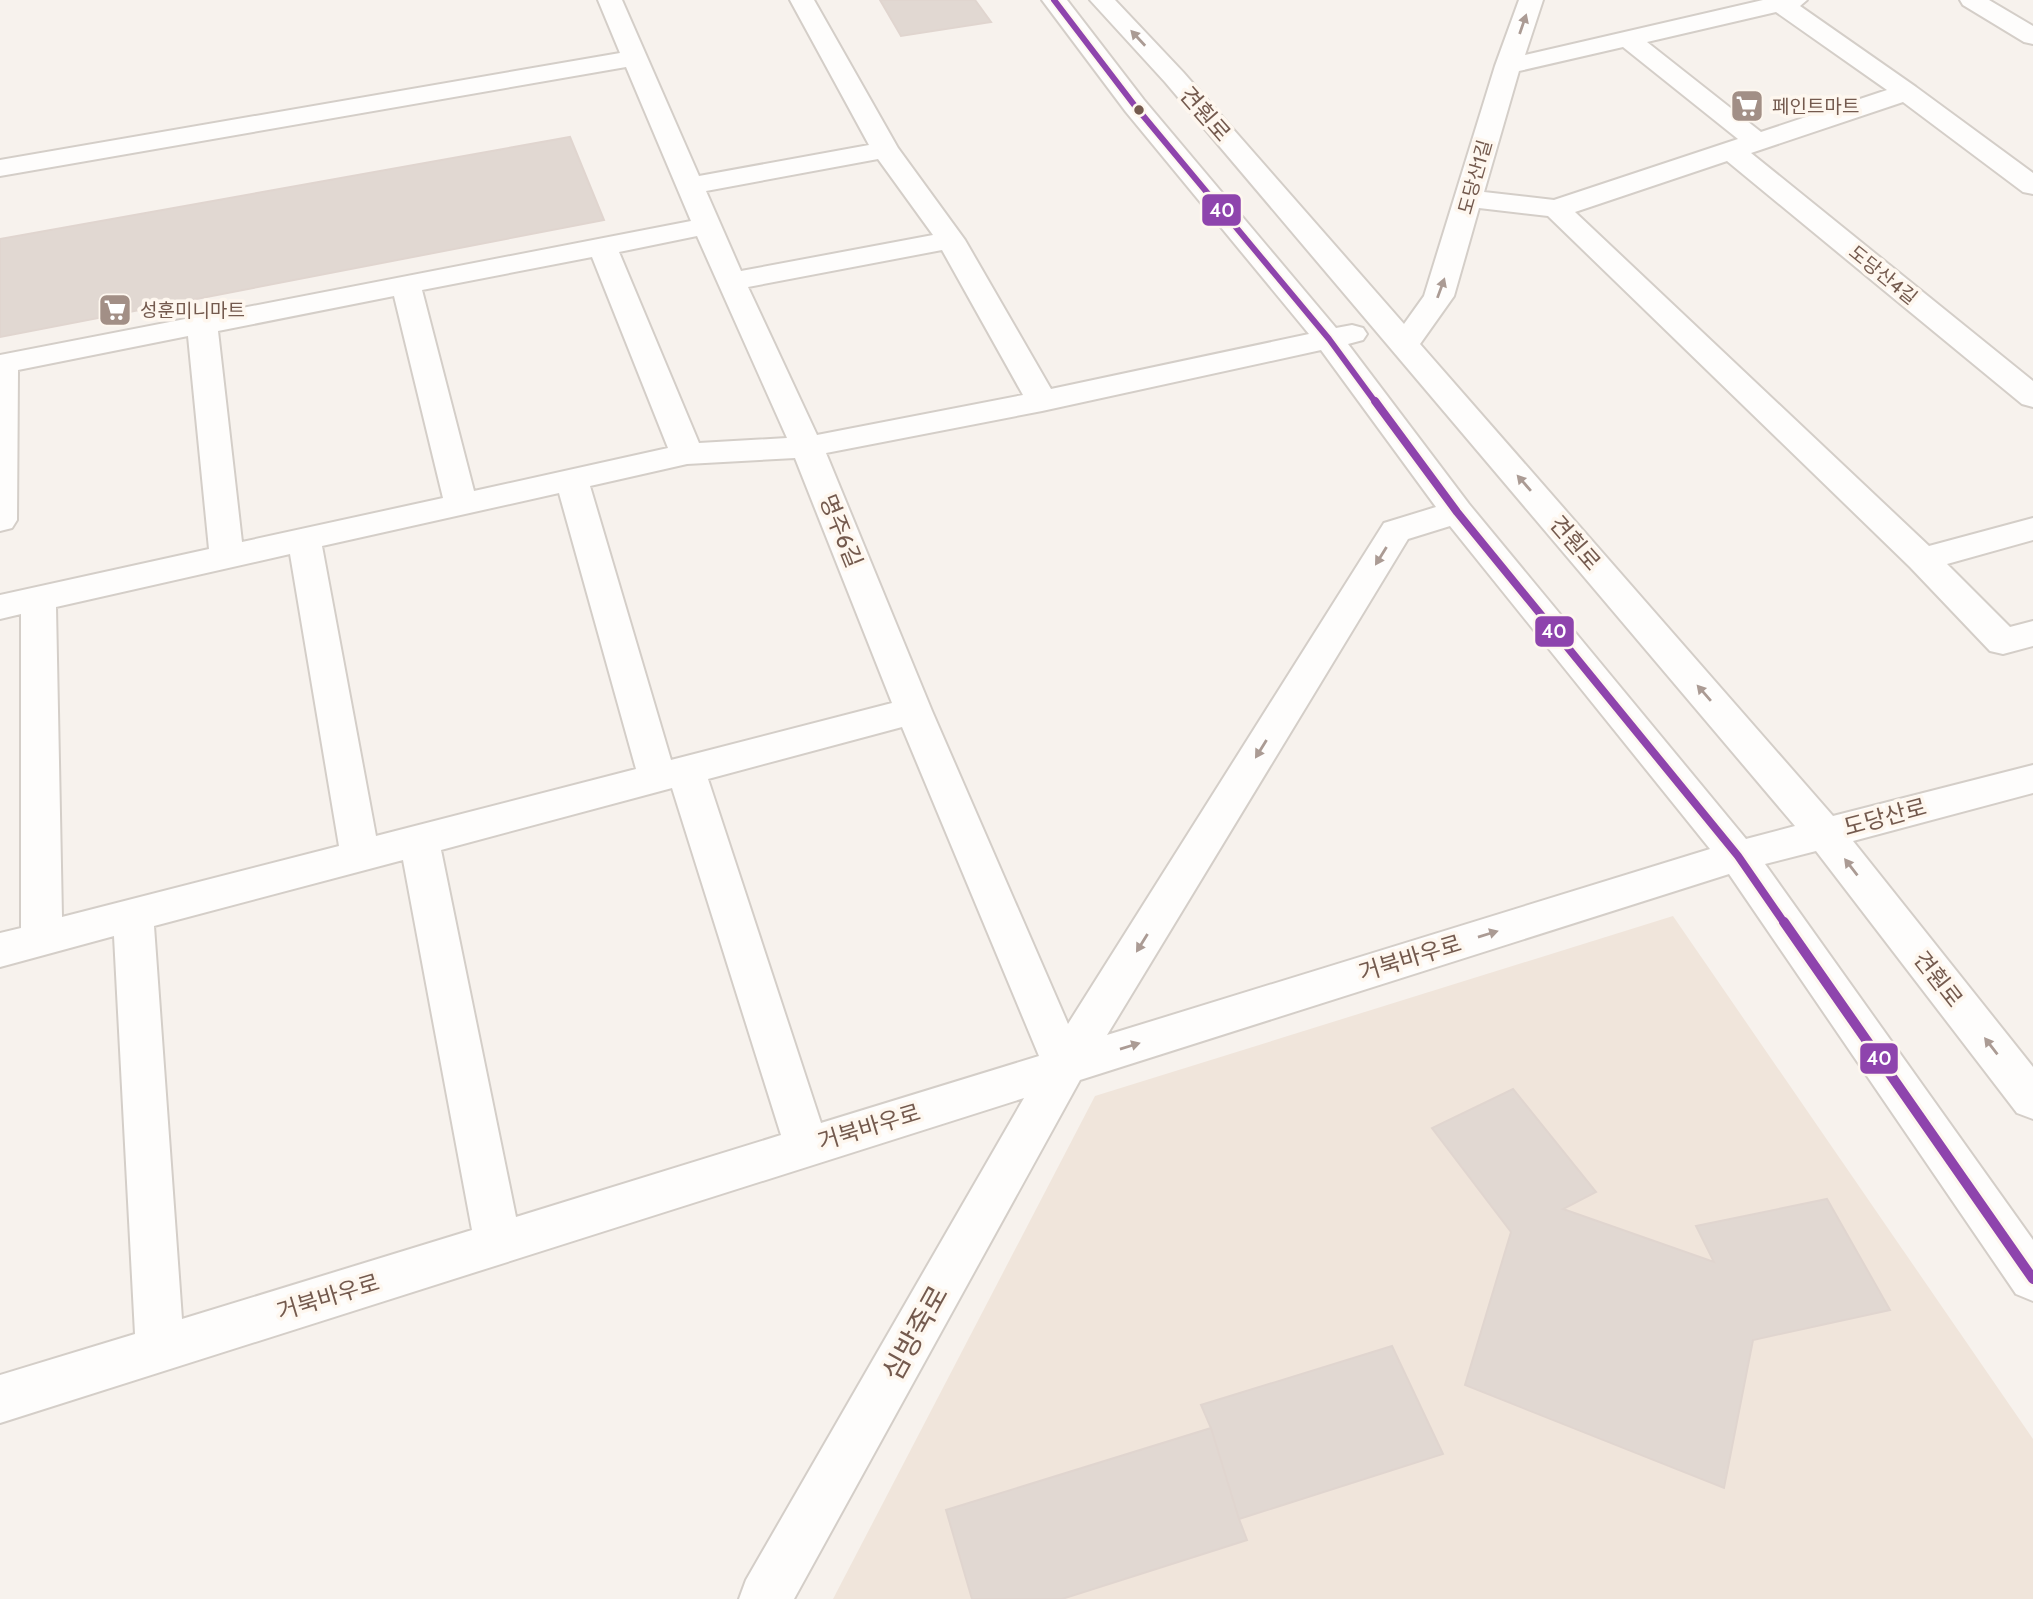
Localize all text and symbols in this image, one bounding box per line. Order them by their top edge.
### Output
one-way arrow [1518,14,1529,35]
one-way arrow [1129,30,1146,47]
street label: 견훤로 [1174,81,1236,147]
supermarket icon: 페인트마트 [1728,87,1766,125]
place label: 페인트마트 [1772,95,1859,118]
unlabelled marker [1132,103,1146,117]
street label: 도당산1길 [1453,137,1497,217]
line badge: 40 [1201,193,1242,227]
text: 40 [1209,199,1235,222]
street label: 도당산4길 [1844,241,1922,309]
one-way arrow [1436,278,1447,299]
supermarket icon: 성훈미니마트 [96,291,134,329]
place label: 성훈미니마트 [140,299,245,322]
one-way arrow [1517,475,1532,492]
street label: 명주6길 [814,490,868,572]
street label: 견훤로 [1544,510,1606,576]
one-way arrow [1374,546,1387,565]
line badge: 40 [1534,615,1575,648]
text: 40 [1541,620,1567,643]
one-way arrow [1696,684,1712,702]
one-way arrow [1255,740,1268,759]
street label: 도당산로 [1840,793,1930,841]
one-way arrow [1843,858,1858,876]
one-way arrow [1478,928,1499,939]
street label: 거북바우로 [1355,929,1465,987]
one-way arrow [1135,933,1148,952]
street label: 견훤로 [1907,945,1969,1013]
one-way arrow [1984,1037,1999,1055]
one-way arrow [1120,1040,1141,1050]
line badge: 40 [1859,1042,1899,1075]
text: 40 [1866,1047,1892,1070]
street label: 거북바우로 [814,1098,924,1156]
street label: 거북바우로 [273,1268,383,1326]
street label: 심방죽로 [875,1280,955,1386]

